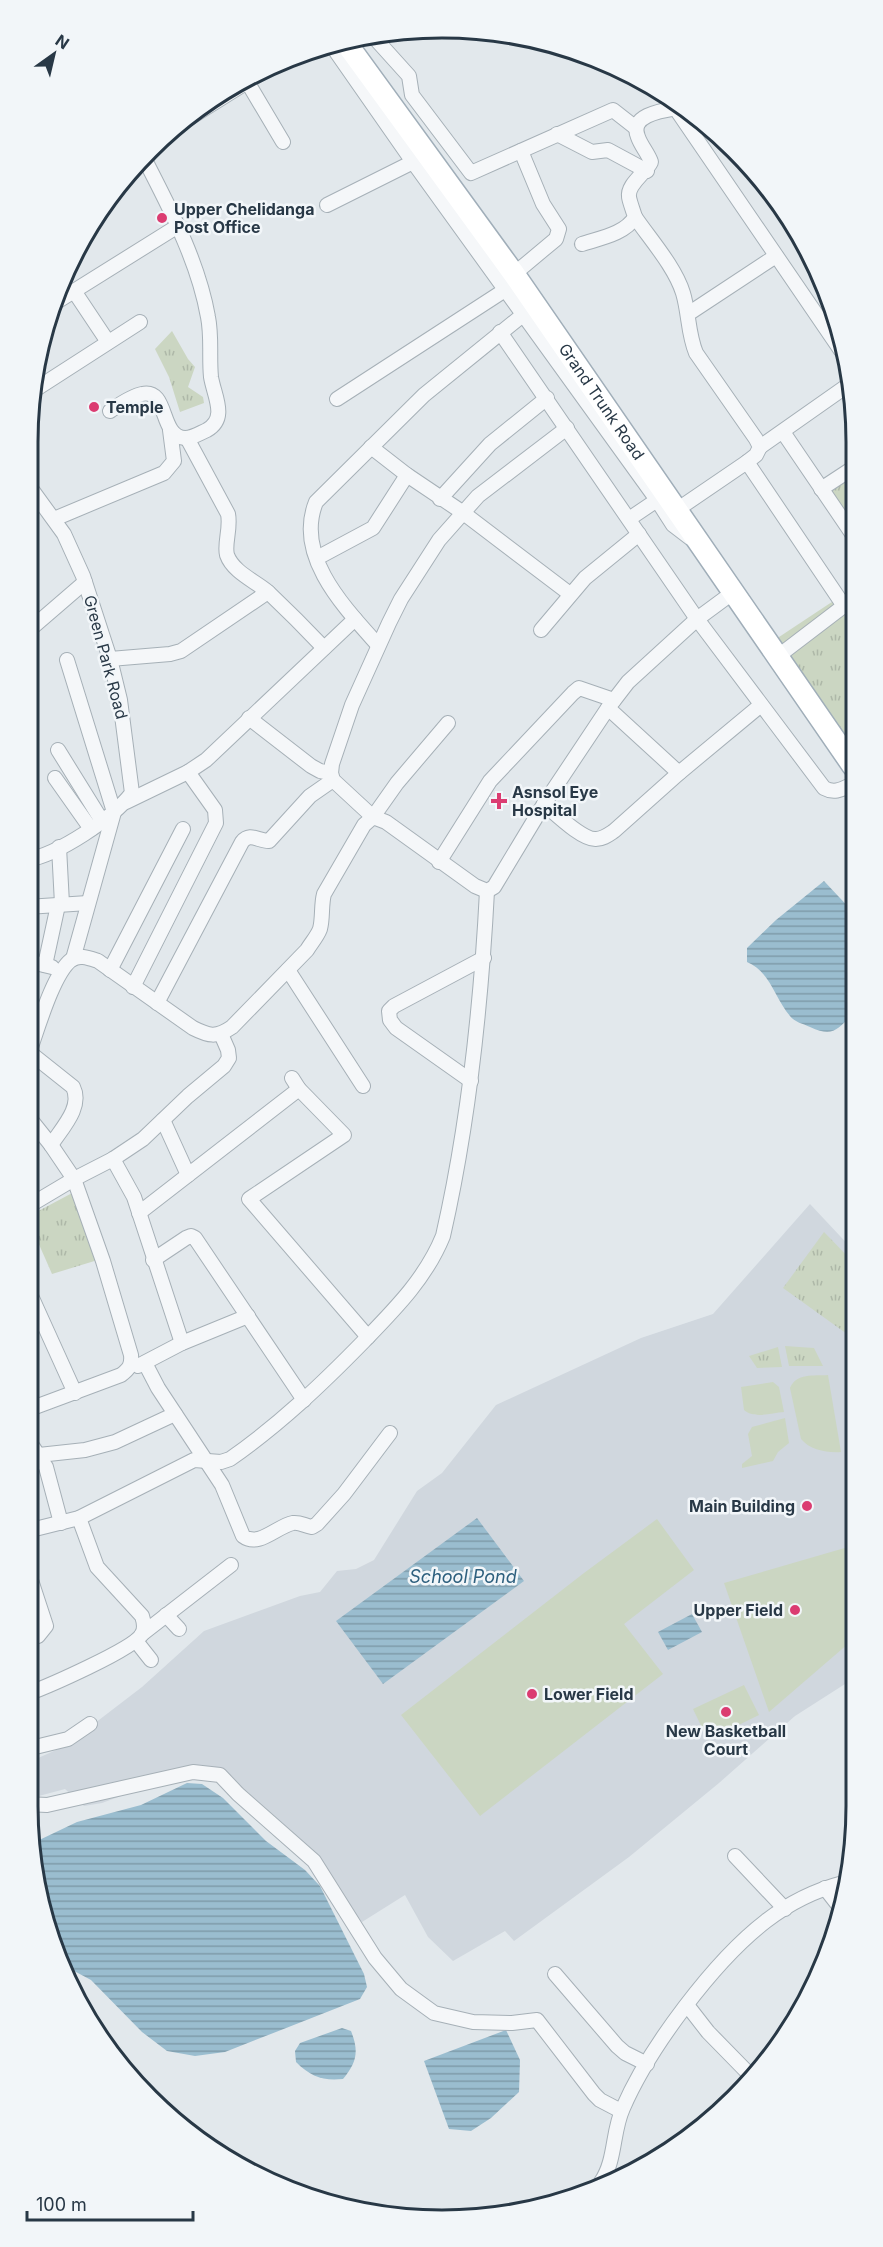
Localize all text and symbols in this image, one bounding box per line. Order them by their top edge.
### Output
north arrow [24,24,84,84]
text: N [52,30,73,53]
place label: Upper Chelidanga Post Office [174,199,314,237]
marker: Upper Chelidanga Post Office [155,211,169,225]
street label: Grand Trunk Road [555,339,649,464]
place label: Temple [106,397,164,417]
marker: Temple [87,400,101,414]
street label: Green Park Road [80,593,132,721]
place label: Asnsol Eye Hospital [512,782,598,820]
marker: Asnsol Eye Hospital [490,792,508,810]
place label: Main Building [689,1496,795,1516]
marker: Main Building [800,1499,814,1513]
water label: School Pond [409,1566,517,1587]
place label: Upper Field [694,1600,783,1620]
marker: Upper Field [788,1603,802,1617]
place label: Lower Field [544,1684,634,1704]
marker: Lower Field [525,1687,539,1701]
marker: New Basketball Court [719,1705,733,1719]
place label: New Basketball Court [666,1721,786,1759]
scale bar [27,2184,194,2222]
text: 100 m [36,2194,87,2215]

